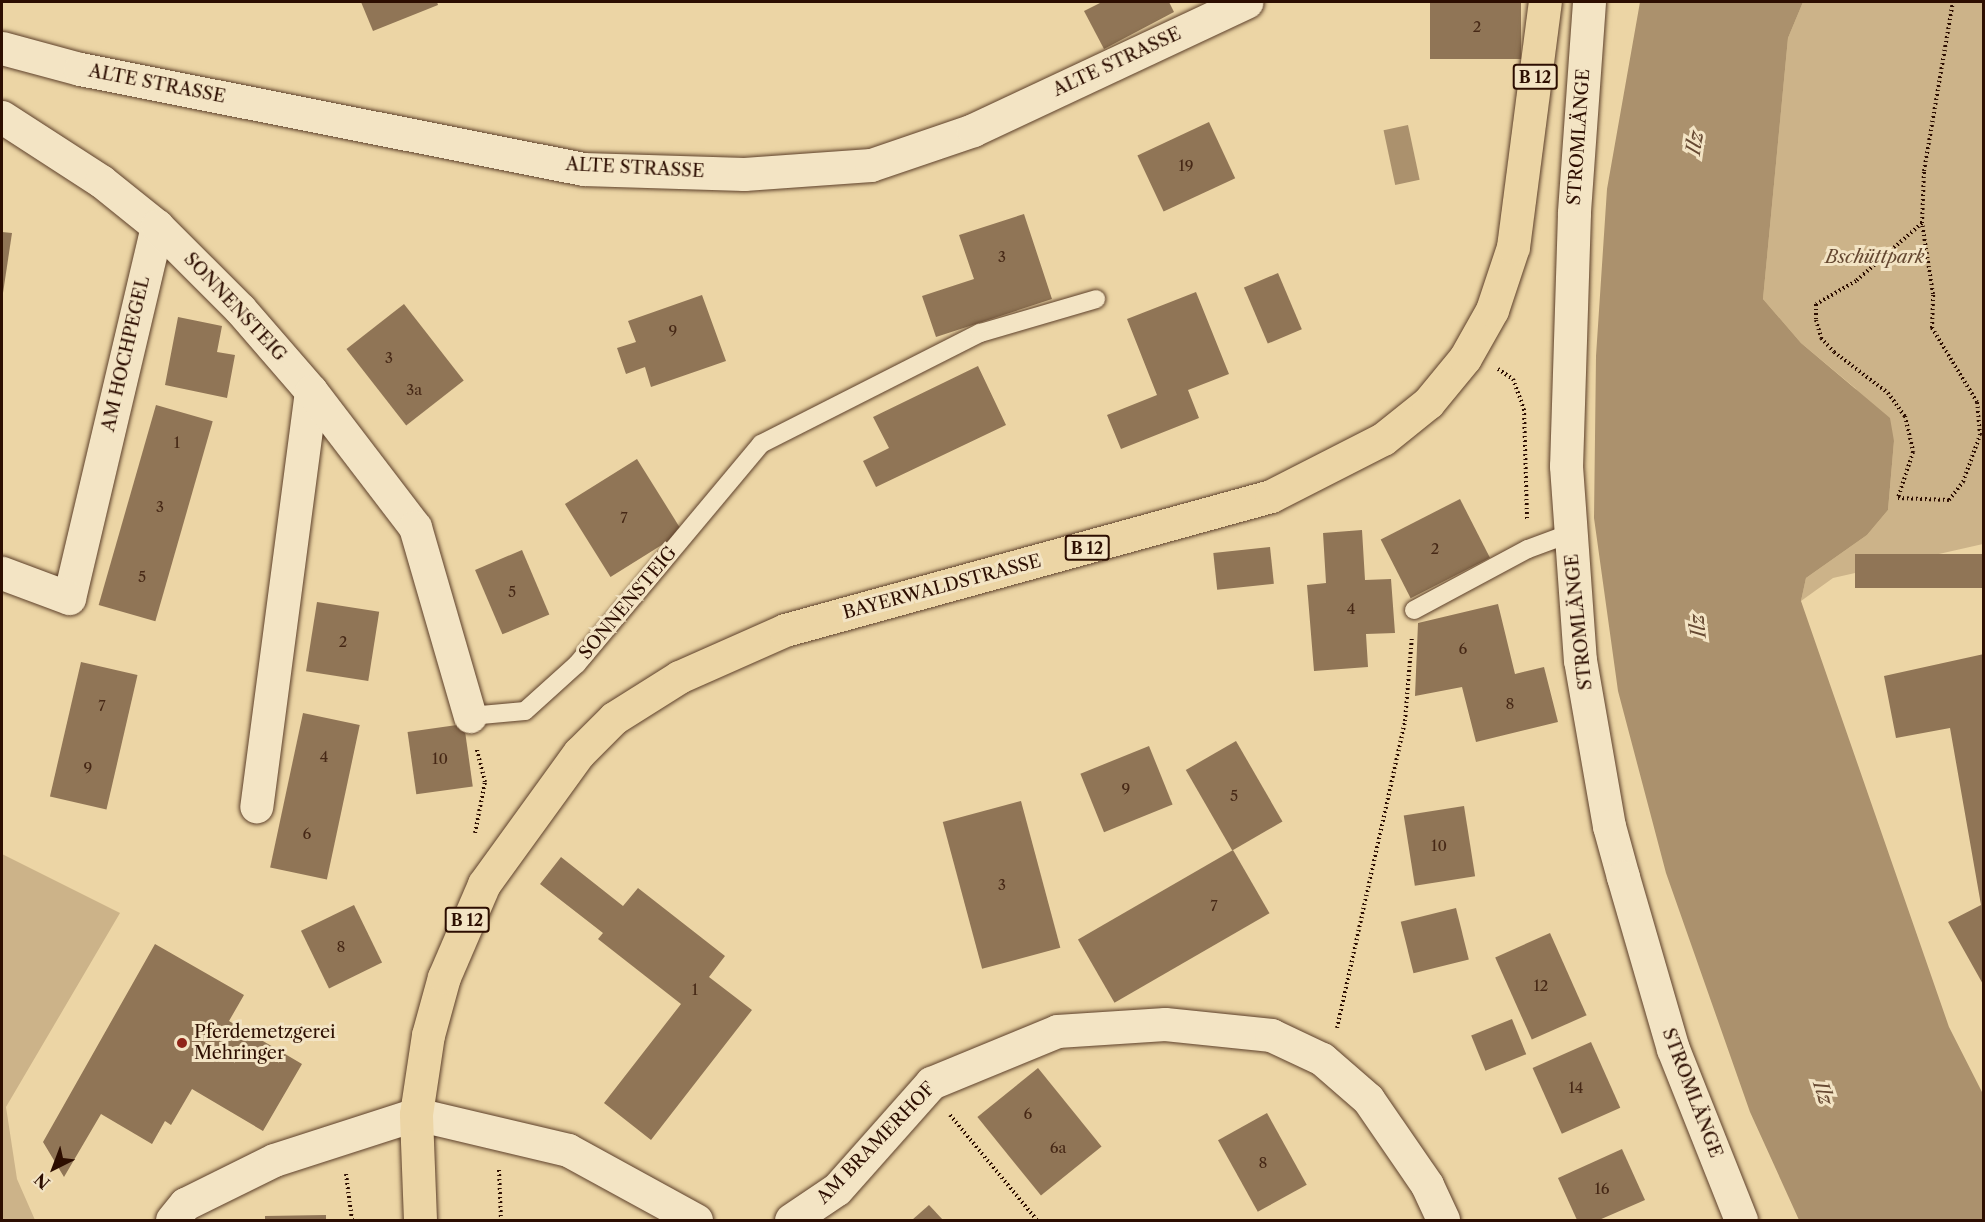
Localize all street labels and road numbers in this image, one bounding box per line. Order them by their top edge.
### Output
street label: ALTE STRASSE [1050,23,1184,101]
street label: ALTE STRASSE [87,60,227,108]
road number: B 12 [1512,64,1558,90]
street label: STROMLÄNGE [1563,68,1595,206]
street label: ALTE STRASSE [565,154,705,182]
street label: SONNENSTEIG [179,248,291,366]
street label: AM HOCHPEGEL [98,274,154,434]
road number: B 12 [1064,535,1110,561]
street label: SONNENSTEIG [575,542,681,664]
street label: BAYERWALDSTRASSE [840,550,1044,624]
street label: STROMLÄNGE [1561,553,1597,691]
road number: B 12 [444,907,490,933]
street label: STROMLÄNGE [1657,1025,1727,1161]
street label: AM BRAMERHOF [812,1078,940,1208]

